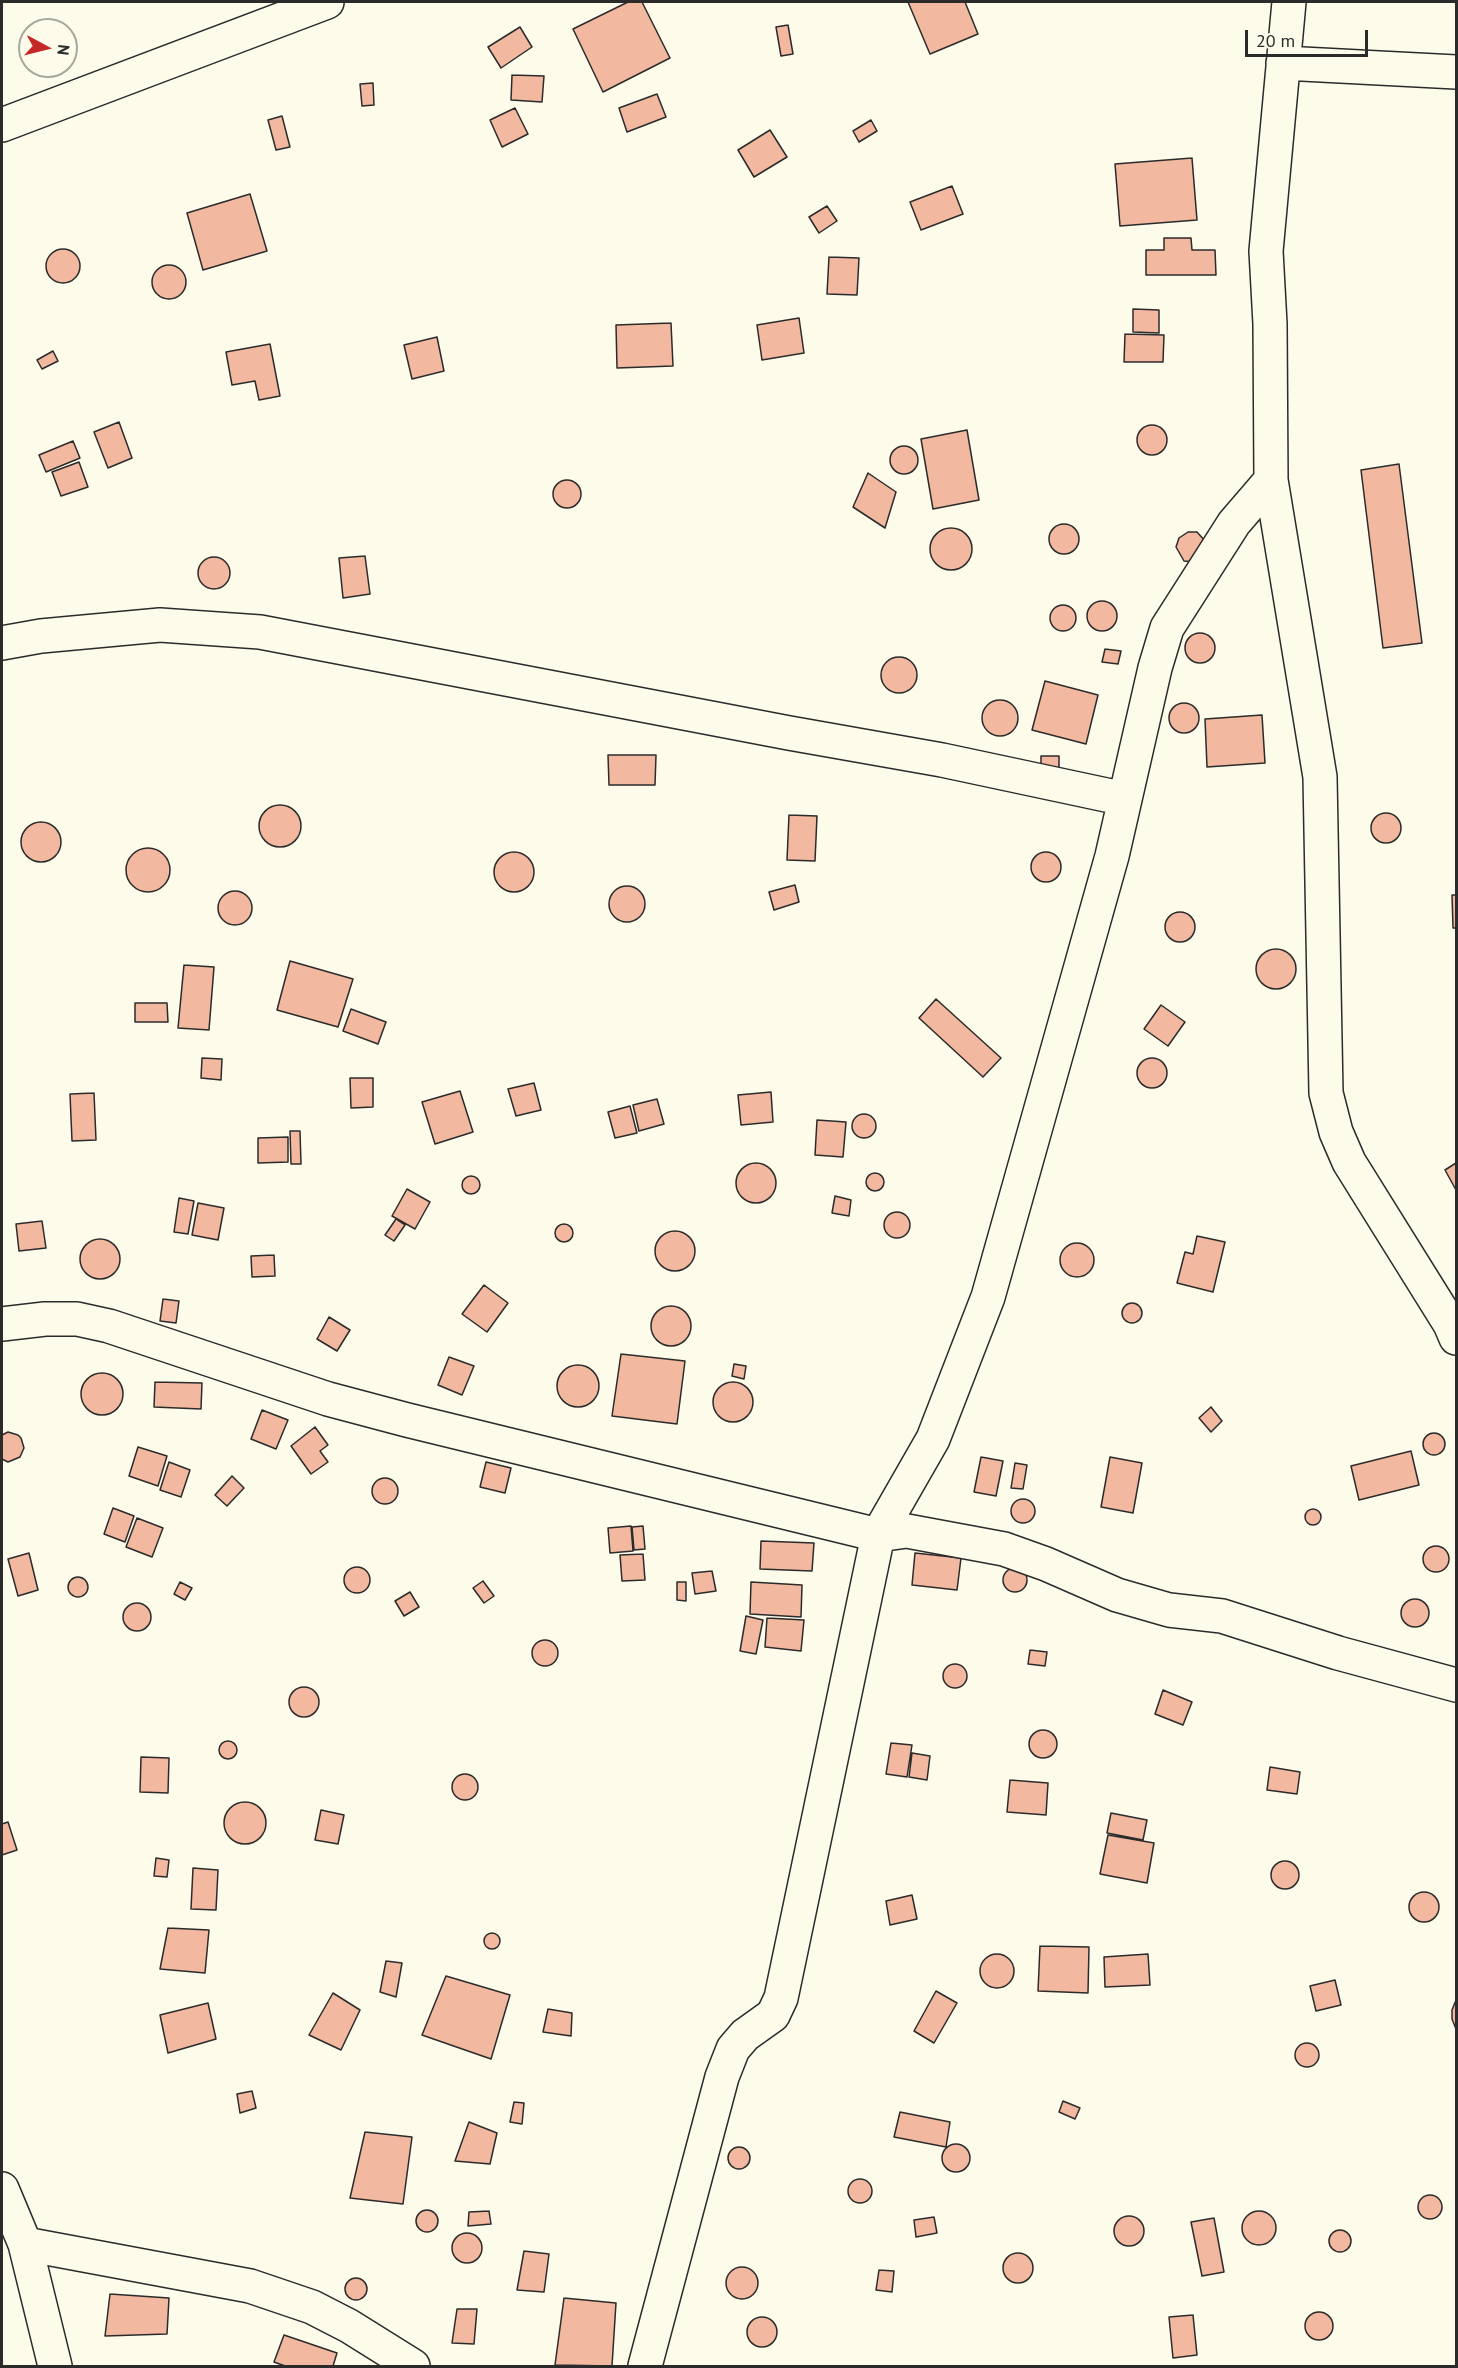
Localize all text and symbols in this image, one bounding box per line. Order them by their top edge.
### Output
north arrow [18,18,78,78]
scale bar [1248,18,1371,56]
text: 20 m [1256,29,1295,52]
text: N [53,44,74,56]

